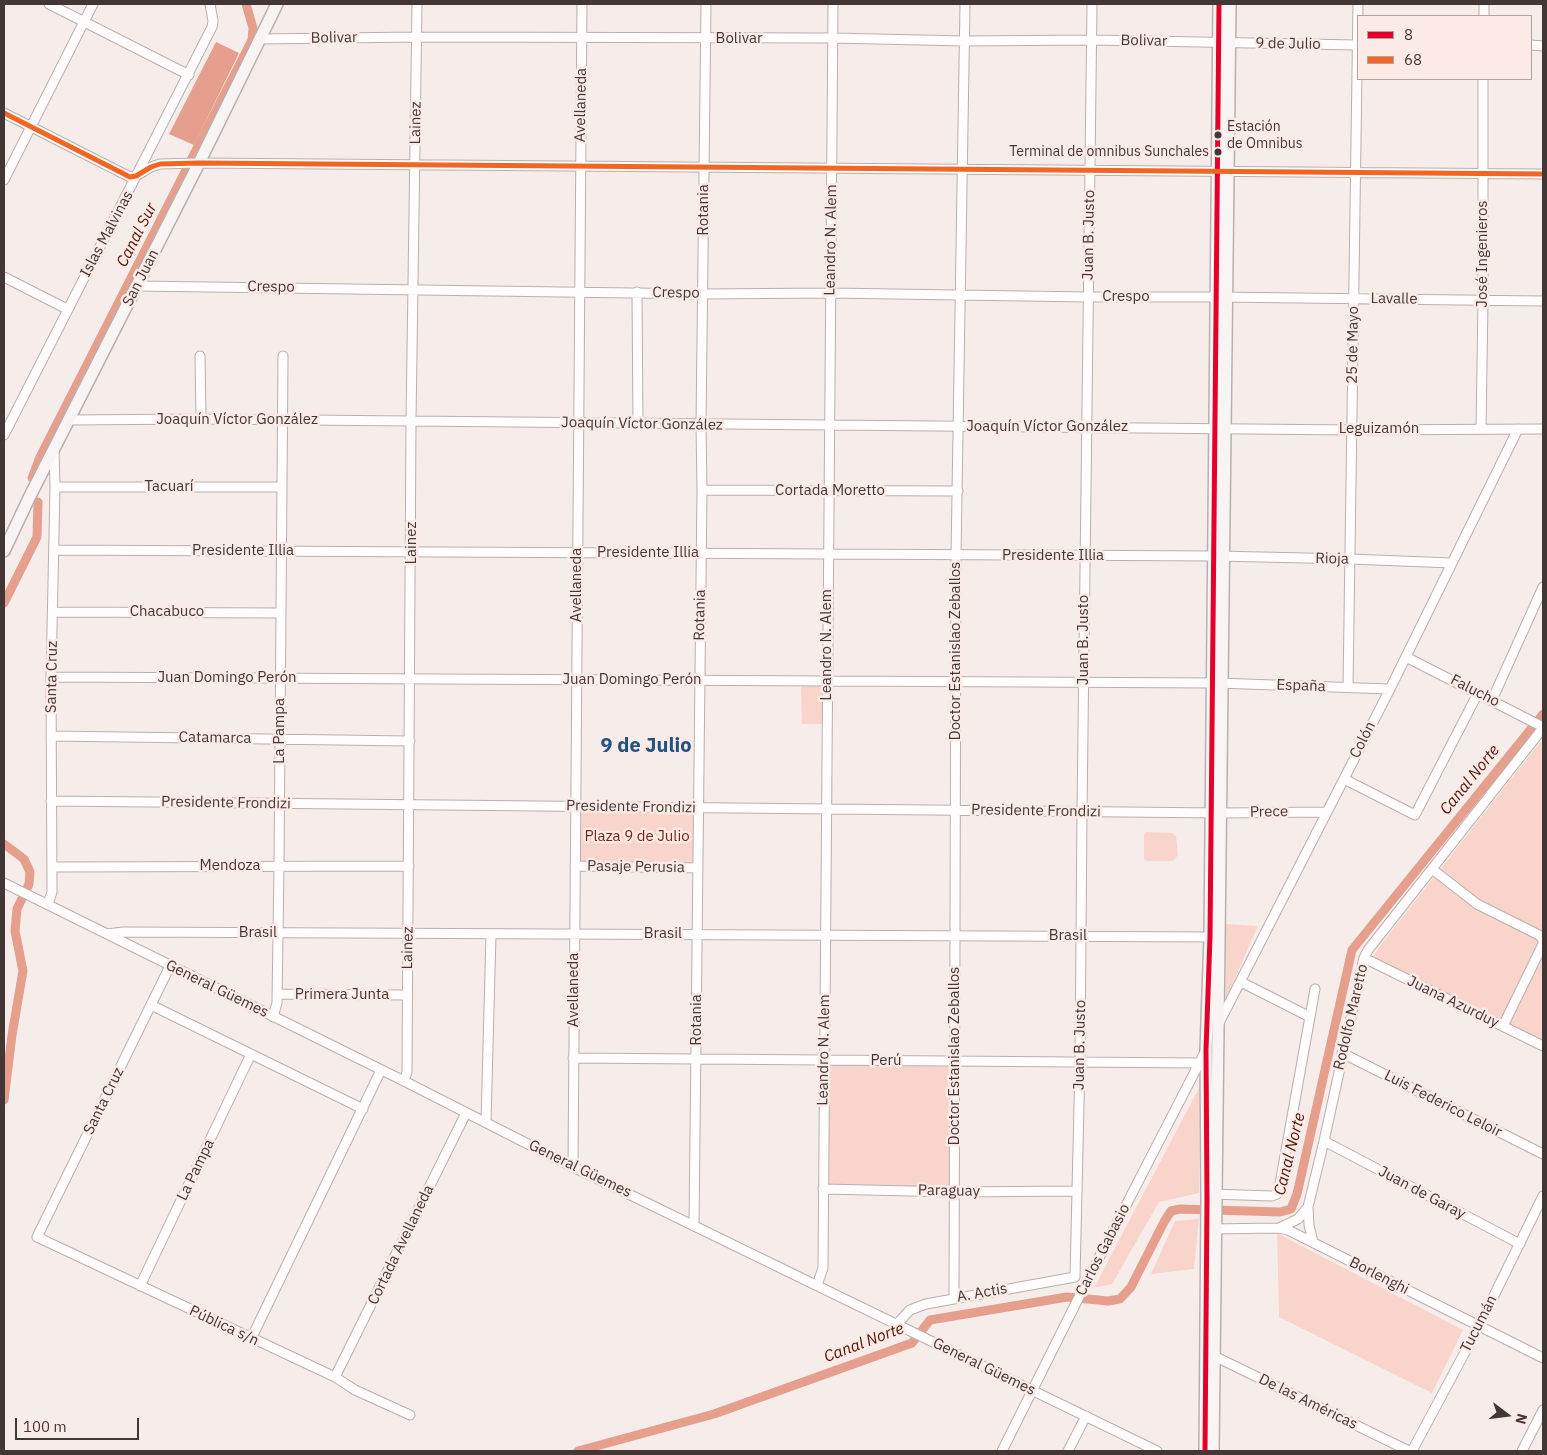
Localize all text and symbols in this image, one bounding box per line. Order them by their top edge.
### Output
legend [1357,15,1532,80]
text: 8 [1404,25,1413,44]
street label: Bolivar [310,29,358,47]
street label: Bolivar [716,30,762,48]
street label: Bolivar [1120,32,1168,50]
street label: 9 de Julio [1255,34,1321,54]
text: 68 [1404,50,1422,69]
street label: Avellaneda [571,68,591,142]
street label: Lainez [407,101,425,145]
place label: Estación de Omnibus [1227,119,1303,152]
marker: Estación de Omnibus [1213,130,1223,140]
place label: Terminal de omnibus Sunchales [1009,144,1209,160]
marker: Terminal de omnibus Sunchales [1213,147,1223,157]
street label: Rotania [695,184,713,236]
street label: Leandro N. Alem [821,184,841,296]
street label: Islas Malvinas [77,188,137,280]
street label: Juan B. Justo [1079,190,1099,280]
water label: Canal Sur [113,200,161,270]
street label: José Ingenieros [1474,200,1492,308]
street label: San Juan [119,247,163,309]
street label: Crespo [247,278,295,296]
street label: Crespo [652,284,700,302]
street label: Crespo [1102,288,1150,306]
street label: Lavalle [1370,290,1418,308]
street label: 25 de Mayo [1343,306,1363,384]
street label: Joaquín Víctor González [156,411,318,429]
street label: Joaquín Víctor González [561,414,723,434]
street label: Joaquín Víctor González [966,418,1128,436]
street label: Leguizamón [1339,420,1419,438]
street label: Tacuarí [145,478,193,496]
street label: Cortada Moretto [775,482,885,500]
street label: Lainez [403,522,421,564]
street label: Presidente Illia [192,542,294,560]
street label: Presidente Illia [597,544,699,562]
street label: Presidente Illia [1002,547,1104,565]
street label: Avellaneda [568,548,586,622]
street label: Rioja [1315,550,1349,568]
street label: Doctor Estanislao Zeballos [947,562,965,740]
street label: Rotania [691,589,709,641]
street label: Leandro N. Alem [818,589,836,701]
street label: Juan B. Justo [1075,595,1093,685]
street label: Chacabuco [130,603,204,621]
street label: Santa Cruz [42,641,62,713]
street label: Juan Domingo Perón [157,669,297,687]
street label: Juan Domingo Perón [562,671,702,689]
street label: Falucho [1447,671,1503,711]
street label: España [1276,676,1326,696]
street label: La Pampa [271,698,289,764]
street label: Colón [1346,719,1380,761]
street label: Catamarca [179,728,251,748]
district label: 9 de Julio [601,734,691,758]
water label: Canal Norte [1436,741,1504,819]
street label: Presidente Frondizi [161,793,291,813]
street label: Presidente Frondizi [566,797,696,817]
street label: Presidente Frondizi [971,801,1101,821]
street label: Prece [1250,803,1288,821]
park label: Plaza 9 de Julio [584,828,690,846]
street label: Mendoza [200,857,260,875]
street label: Pasaje Perusia [587,857,685,877]
street label: Brasil [239,924,277,942]
street label: Brasil [644,925,682,943]
street label: Lainez [399,926,417,970]
street label: Brasil [1049,927,1087,945]
street label: Avellaneda [565,953,583,1027]
street label: General Güemes [163,956,271,1022]
street label: Rodolfo Maretto [1330,962,1372,1072]
street label: Doctor Estanislao Zeballos [946,967,964,1145]
street label: Juana Azurduy [1404,972,1502,1032]
street label: Primera Junta [295,986,389,1004]
street label: Rotania [688,994,706,1046]
street label: Leandro N. Alem [814,994,834,1106]
street label: Juan B. Justo [1070,1000,1090,1090]
street label: Perú [870,1052,902,1070]
street label: Santa Cruz [80,1065,128,1137]
street label: Luis Federico Leloir [1381,1067,1505,1141]
water label: Canal Norte [1271,1111,1309,1197]
street label: La Pampa [173,1136,219,1204]
street label: General Güemes [526,1136,634,1202]
street label: Juan de Garay [1375,1163,1469,1223]
street label: Paraguay [918,1181,980,1201]
street label: Cortada Avellaneda [364,1182,438,1308]
street label: Carlos Gabasio [1072,1201,1134,1299]
street label: Borlenghi [1346,1253,1412,1299]
street label: A. Actis [955,1280,1009,1306]
street label: Tucumán [1457,1292,1501,1356]
street label: Pública s/n [186,1302,262,1350]
water label: Canal Norte [821,1319,907,1367]
street label: General Güemes [930,1334,1038,1400]
street label: De las Américas [1256,1370,1360,1434]
north arrow [1482,1390,1532,1440]
scale bar [18,1408,141,1440]
text: N [1511,1412,1531,1426]
text: 100 m [23,1417,67,1436]

